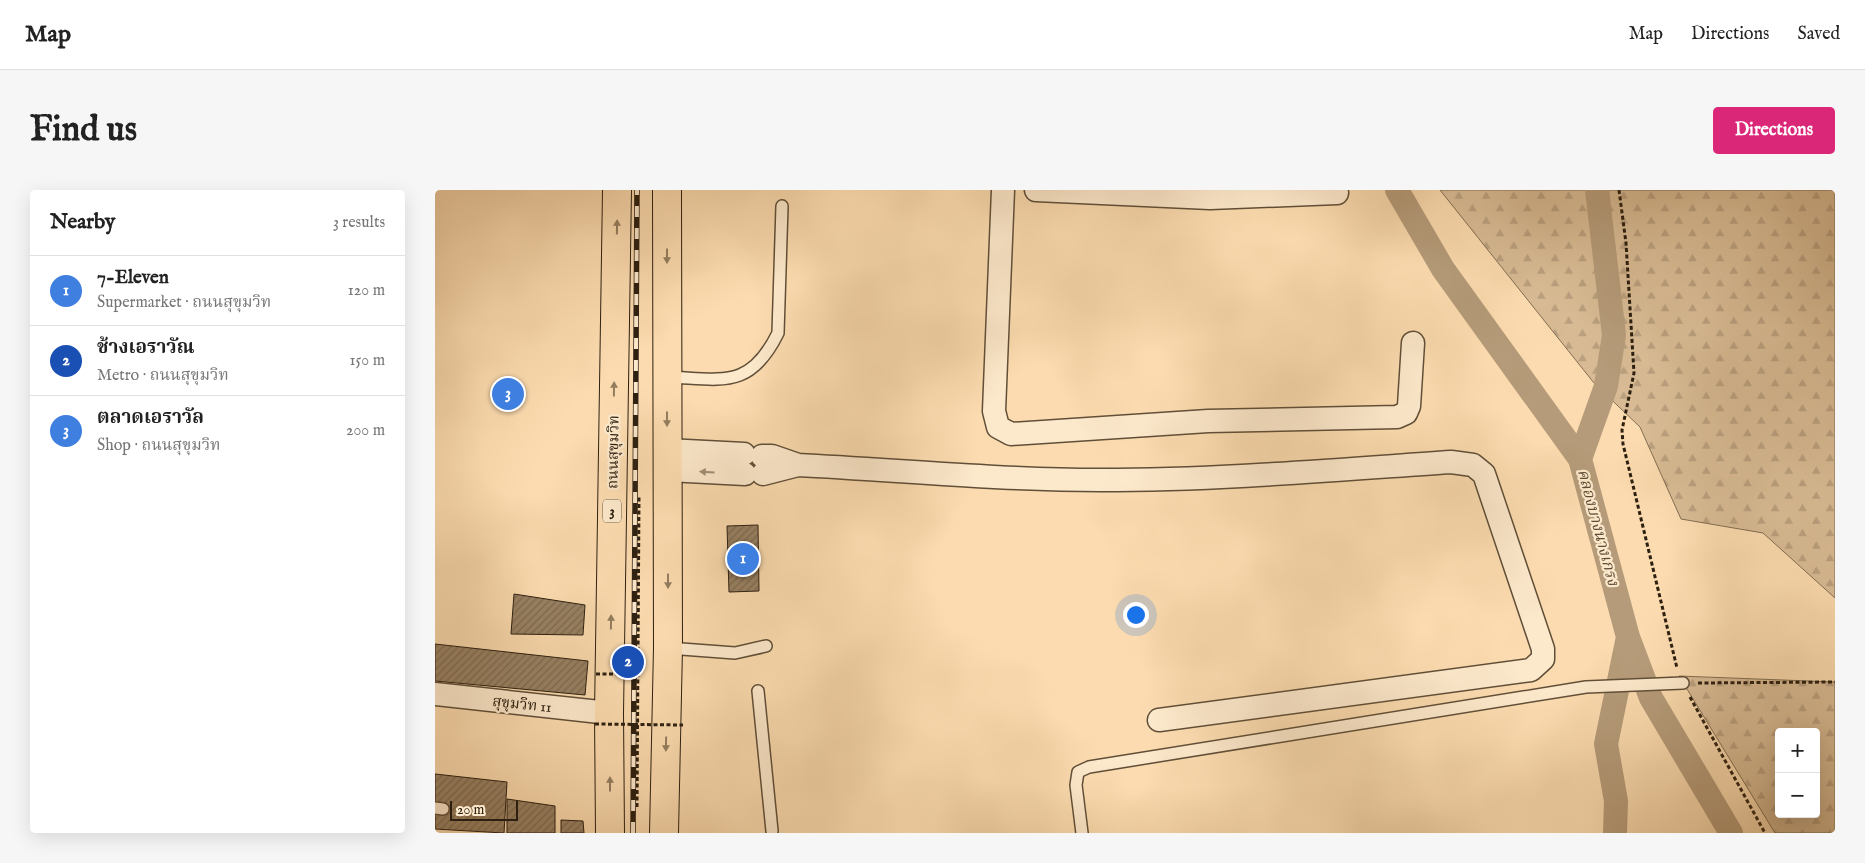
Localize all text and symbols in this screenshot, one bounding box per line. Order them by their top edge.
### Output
text: Map [25,19,71,50]
text: Map [1629,23,1663,46]
text: Directions [1691,23,1769,46]
text: Saved [1797,23,1840,46]
button: Directions [1713,107,1835,154]
text: Find us [30,108,137,153]
text: Nearby [50,209,115,236]
text: 3 results [333,213,385,233]
one-way arrow [613,219,621,235]
one-way arrow [663,248,671,264]
text: 7-Eleven [97,266,169,290]
text: 1 [63,281,69,301]
text: 120 m [348,281,385,301]
text: Supermarket · ถนนสุขุมวิท [97,293,271,313]
text: ช้างเอราวัณ [97,336,194,360]
text: 2 [62,351,70,371]
text: 150 m [350,351,385,371]
text: Metro · ถนนสุขุมวิท [97,366,229,386]
pin: 3 [492,375,524,413]
one-way arrow [610,381,618,397]
text: ตลาดเอราวัล [97,406,204,430]
one-way arrow [663,411,671,427]
street label: ถนนสุขุมวิท [603,415,625,489]
text: 3 [63,421,69,441]
text: 200 m [346,421,385,441]
text: Shop · ถนนสุขุมวิท [97,436,220,456]
one-way arrow [698,467,714,475]
water label: คลองบางนางเกรง [1572,467,1622,589]
road number: 3 [603,500,621,522]
pin: 1 [727,540,759,578]
one-way arrow [664,573,672,589]
your location [1123,602,1149,628]
one-way arrow [607,614,615,630]
pin: 2 [612,643,644,681]
street label: สุขุมวิท 11 [491,692,553,718]
map controls [1775,728,1820,818]
button: + [1775,728,1820,773]
one-way arrow [662,736,670,752]
button: − [1775,773,1820,818]
one-way arrow [606,776,614,792]
scale bar [450,798,517,821]
text: 20 m [457,801,484,819]

